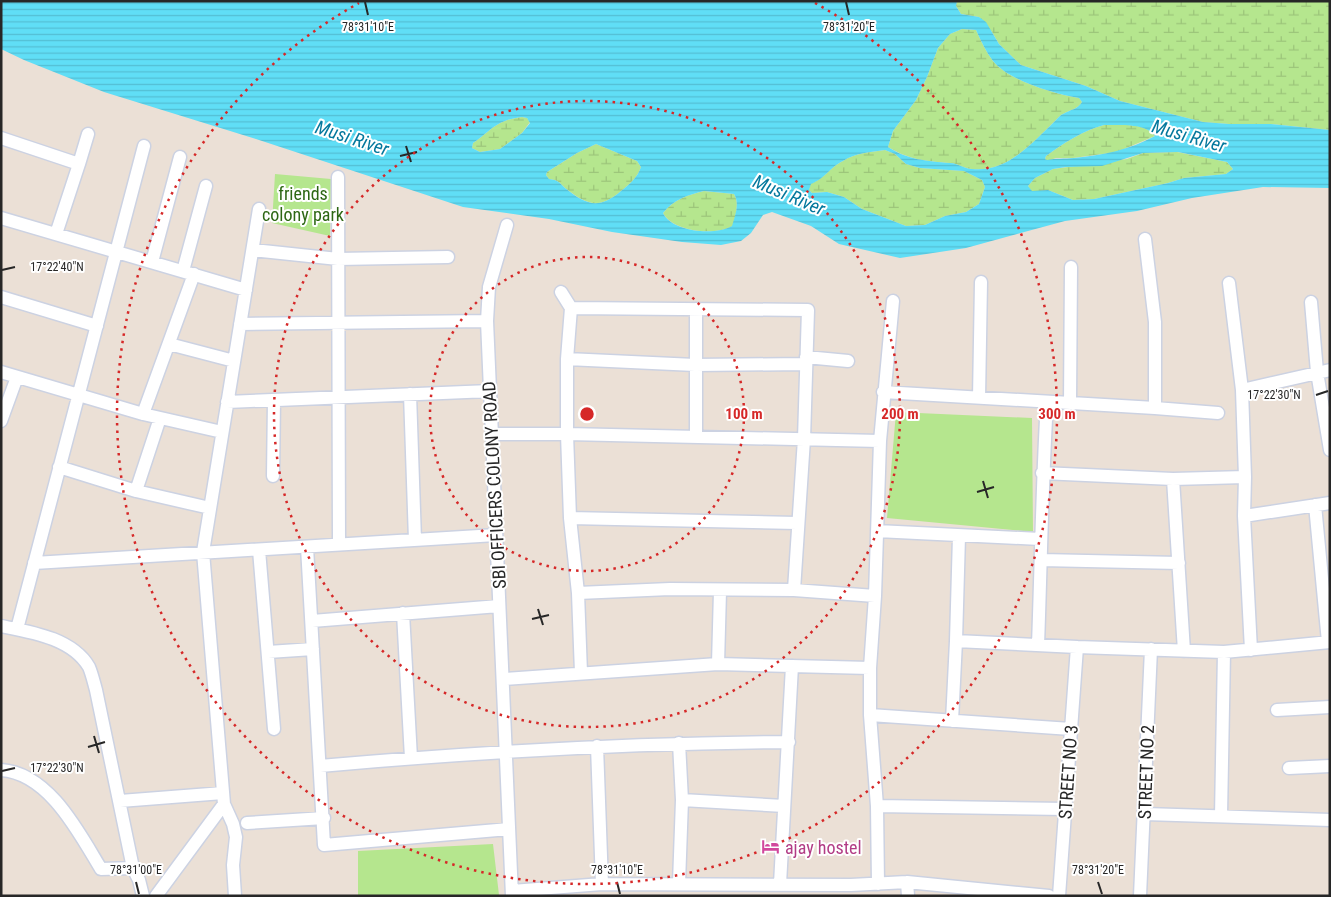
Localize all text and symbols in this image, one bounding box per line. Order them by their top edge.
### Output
text: 78°31'10"E [342,20,394,34]
text: 78°31'20"E [823,20,875,34]
water label: Musi River [1149,114,1229,158]
water label: Musi River [312,115,392,161]
water label: Musi River [750,170,829,221]
park label: friends colony park [262,183,344,225]
text: 17°22'40"N [30,260,84,274]
street label: SBI OFFICERS COLONY ROAD [478,381,510,589]
text: 17°22'30"N [1247,388,1301,402]
centre of rings [578,405,596,423]
text: 100 m [725,405,763,423]
text: 200 m [881,405,919,423]
text: 300 m [1038,405,1076,423]
street label: STREET NO 3 [1054,724,1082,820]
street label: STREET NO 2 [1134,724,1158,820]
text: 17°22'30"N [30,761,84,775]
hotel icon: ajay hostel [761,837,781,857]
place label: ajay hostel [785,837,862,858]
text: 78°31'00"E [110,863,162,877]
text: 78°31'10"E [591,863,643,877]
text: 78°31'20"E [1072,863,1124,877]

